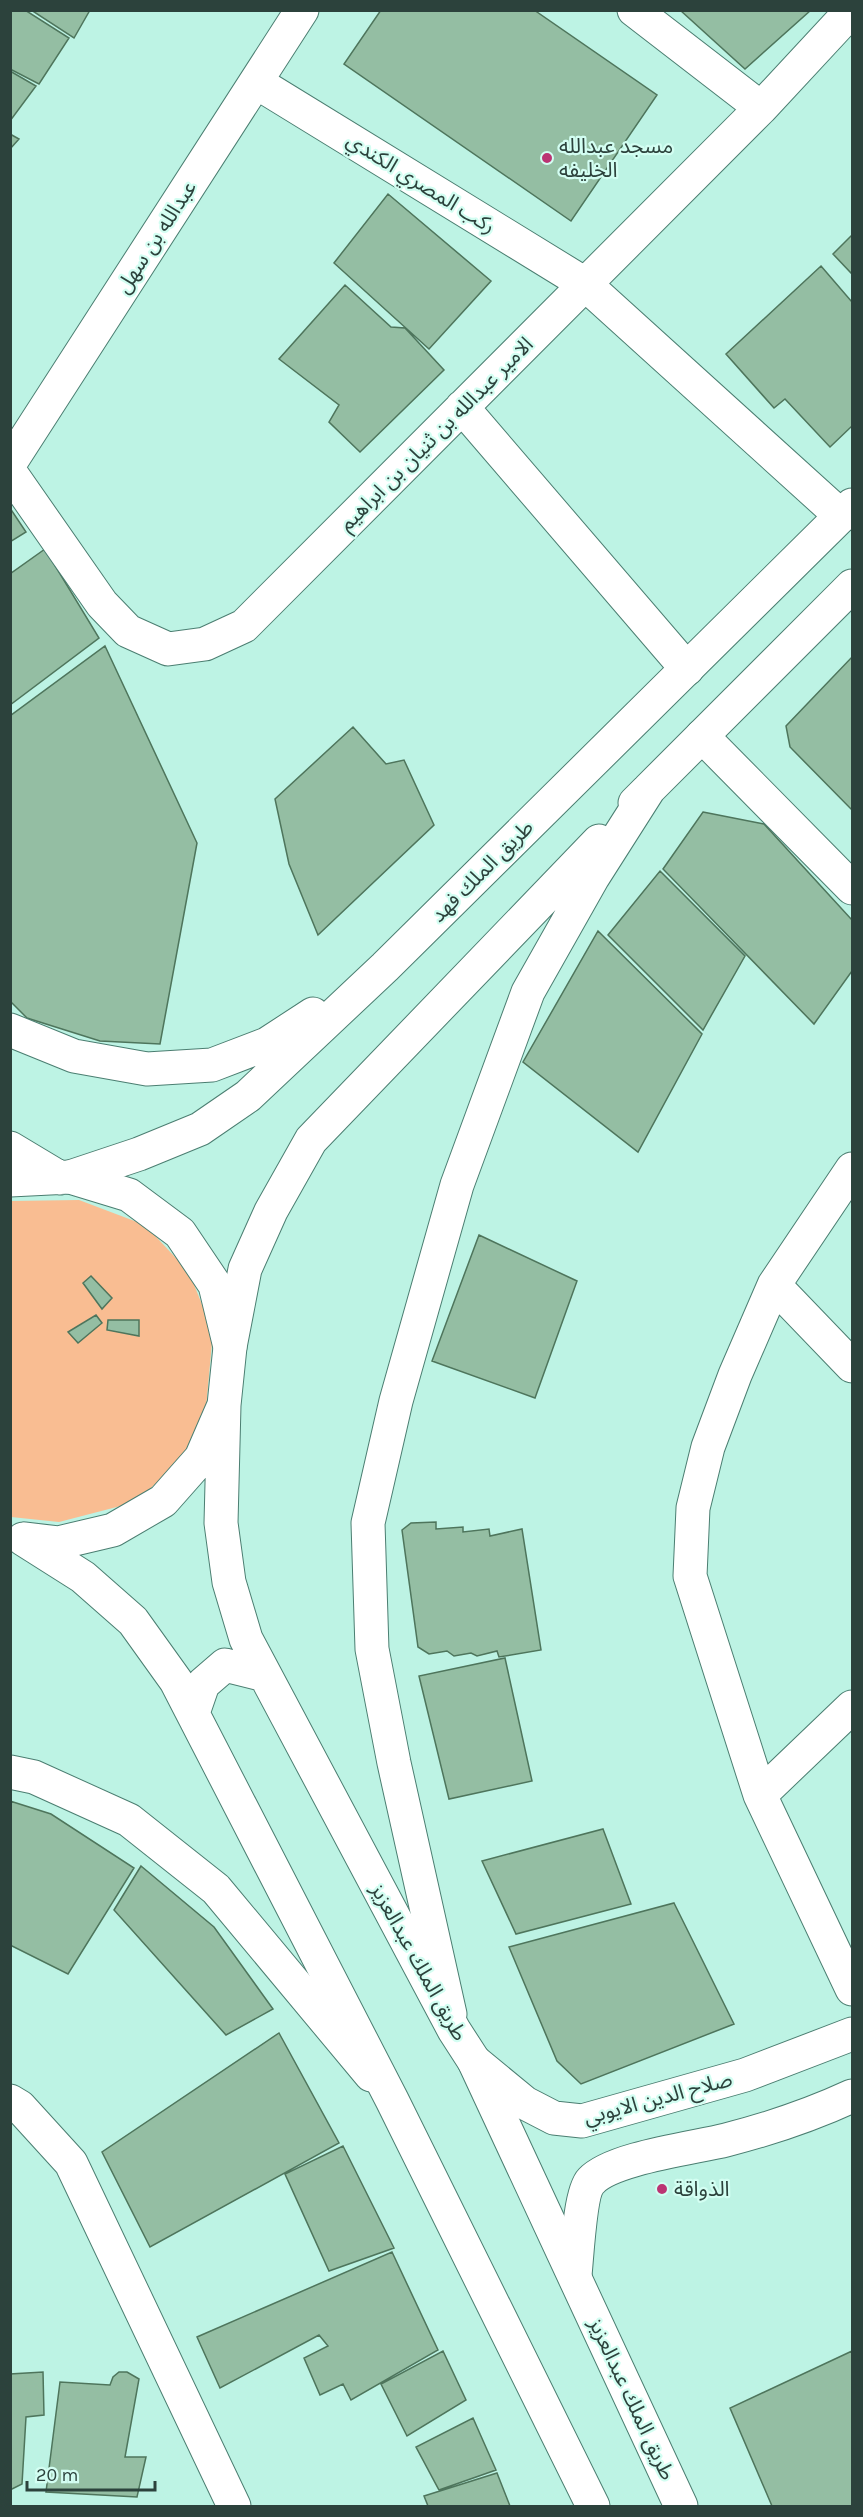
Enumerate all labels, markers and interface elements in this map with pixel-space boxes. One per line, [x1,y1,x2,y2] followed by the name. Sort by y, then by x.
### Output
[340,128,500,242] street label: ركب المصري الكندي
[559,134,673,182] place label: مسجد عبدالله الخليفه
[540,151,554,165] marker: مسجد عبدالله الخليفه
[111,176,201,298] street label: عبدالله بن سهل
[334,332,540,538] street label: الامير عبدالله بن ثنيان بن ابراهيم
[426,815,539,928] street label: طريق الملك فهد
[364,1878,472,2045] street label: طريق الملك عبدالعزيز
[581,2067,736,2133] street label: صلاح الدين الايوبي
[674,2177,730,2201] place label: الذواقة
[655,2182,669,2196] marker: الذواقة
[583,2313,680,2484] street label: طريق الملك عبدالعزيز
[27,2454,154,2492] scale bar
[36,2464,78,2486] text: 20 m

